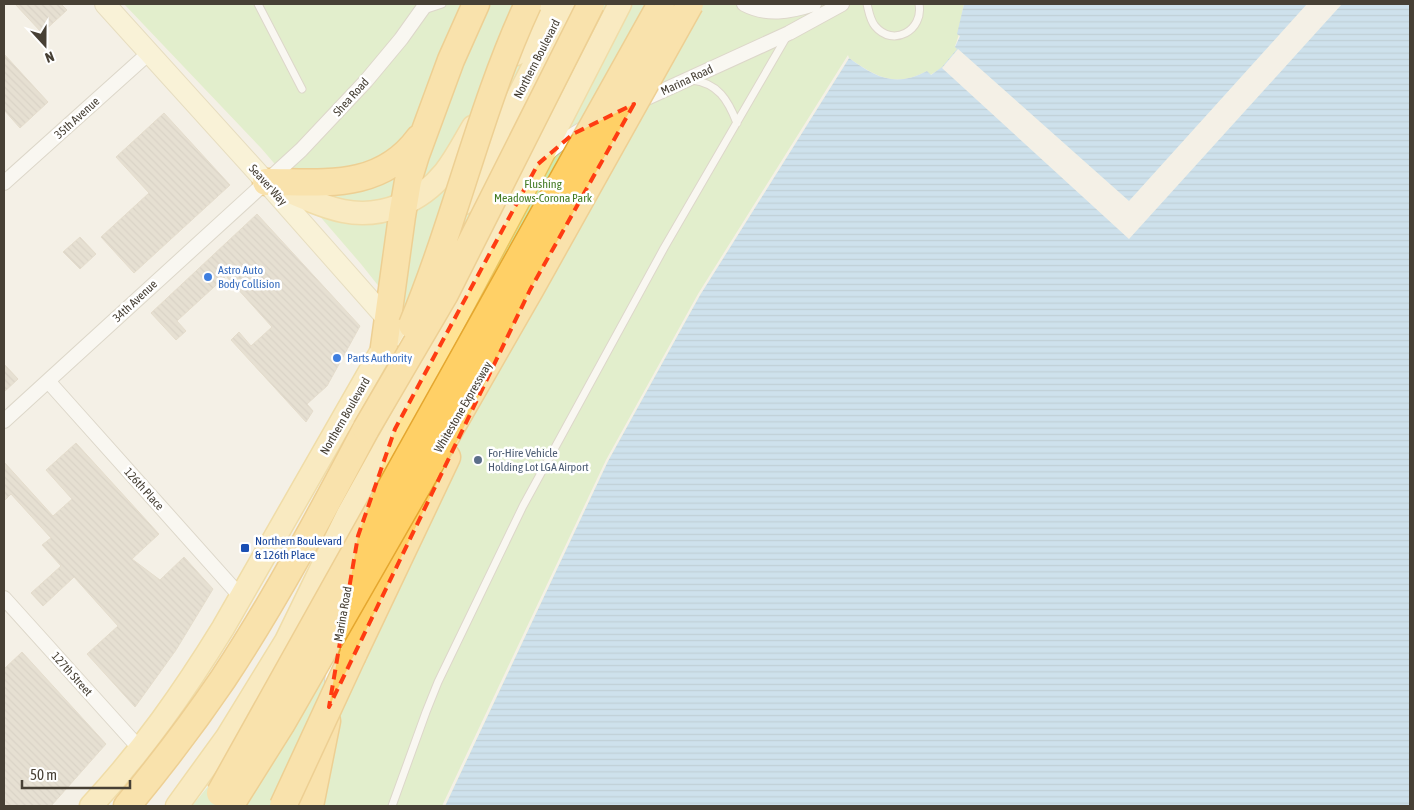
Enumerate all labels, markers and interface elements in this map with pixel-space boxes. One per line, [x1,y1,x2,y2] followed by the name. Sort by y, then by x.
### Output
[511,17,563,101] street label: Northern Boulevard
[20,20,70,70] north arrow
[43,48,56,66] text: N
[659,62,715,98] street label: Marina Road
[330,75,372,119] street label: Shea Road
[52,94,102,142] street label: 35th Avenue
[246,162,290,208] street label: Seaver Way
[494,177,593,205] park label: Flushing Meadows-Corona Park
[218,263,280,291] place label: Astro Auto Body Collision
[202,271,214,283] marker: Astro Auto Body Collision
[110,277,160,325] street label: 34th Avenue
[347,351,412,365] place label: Parts Authority
[331,352,343,364] marker: Parts Authority
[431,359,495,455] street label: Whitestone Expressway
[317,375,373,457] street label: Northern Boulevard
[488,446,589,474] place label: For-Hire Vehicle Holding Lot LGA Airport
[472,454,484,466] marker: For-Hire Vehicle Holding Lot LGA Airport
[121,465,167,513] street label: 126th Place
[255,534,342,562] place label: Northern Boulevard & 126th Place
[239,542,251,554] marker: Northern Boulevard & 126th Place
[331,585,355,643] street label: Marina Road
[49,649,96,699] street label: 127th Street
[22,758,130,790] scale bar
[30,766,57,783] text: 50 m

